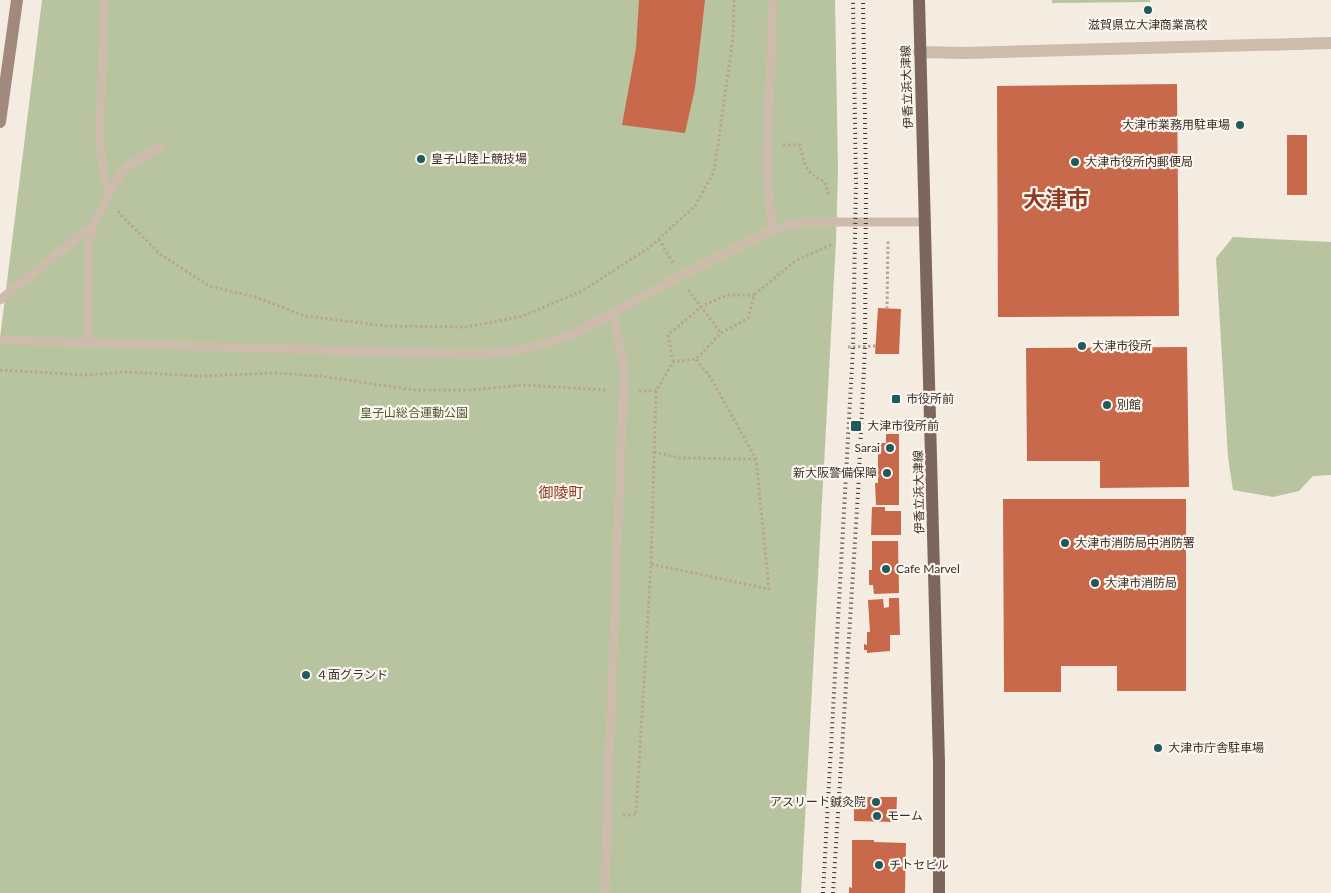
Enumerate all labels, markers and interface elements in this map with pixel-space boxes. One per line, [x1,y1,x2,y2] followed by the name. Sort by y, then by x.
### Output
[1142,4,1154,16] marker: 滋賀県立大津商業高校
[1088,17,1208,32] place label: 滋賀県立大津商業高校
[898,45,915,129] street label: 伊香立浜大津線
[1122,117,1230,132] place label: 大津市業務用駐車場
[1234,119,1246,131] marker: 大津市業務用駐車場
[431,151,527,166] place label: 皇子山陸上競技場
[415,153,427,165] marker: 皇子山陸上競技場
[1085,154,1193,169] place label: 大津市役所内郵便局
[1069,156,1081,168] marker: 大津市役所内郵便局
[1023,185,1089,212] district label: 大津市
[1092,338,1152,353] place label: 大津市役所
[1076,340,1088,352] marker: 大津市役所
[906,391,954,406] place label: 市役所前
[890,393,902,405] marker: 市役所前
[1117,397,1141,412] place label: 別館
[1101,399,1113,411] marker: 別館
[360,405,468,420] park label: 皇子山総合運動公園
[867,418,939,433] place label: 大津市役所前
[849,419,863,433] marker: 大津市役所前
[854,440,880,455] place label: Sarai
[884,442,896,454] marker: Sarai
[910,450,927,534] street label: 伊香立浜大津線
[793,465,877,480] place label: 新大阪警備保障
[881,467,893,479] marker: 新大阪警備保障
[538,483,584,501] district label: 御陵町
[1075,535,1195,550] place label: 大津市消防局中消防署
[1059,537,1071,549] marker: 大津市消防局中消防署
[896,561,960,576] place label: Cafe Marvel
[880,563,892,575] marker: Cafe Marvel
[1105,575,1177,590] place label: 大津市消防局
[1089,577,1101,589] marker: 大津市消防局
[316,667,388,682] place label: ４面グランド
[300,669,312,681] marker: ４面グランド
[1168,740,1264,755] place label: 大津市庁舎駐車場
[1152,742,1164,754] marker: 大津市庁舎駐車場
[770,794,866,809] place label: アスリート鍼灸院
[870,796,882,808] marker: アスリート鍼灸院
[887,808,923,823] place label: モーム
[871,810,883,822] marker: モーム
[889,857,949,872] place label: チトセビル
[873,859,885,871] marker: チトセビル

